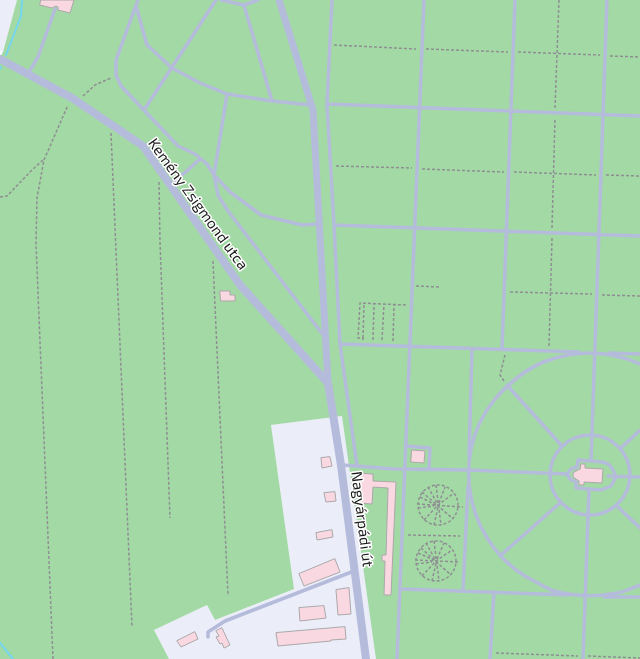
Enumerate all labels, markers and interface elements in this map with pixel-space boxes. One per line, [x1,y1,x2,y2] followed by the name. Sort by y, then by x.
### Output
[144,135,252,273] street label: Kemény Zsigmond utca
[347,470,377,568] street label: Nagyárpádi út

